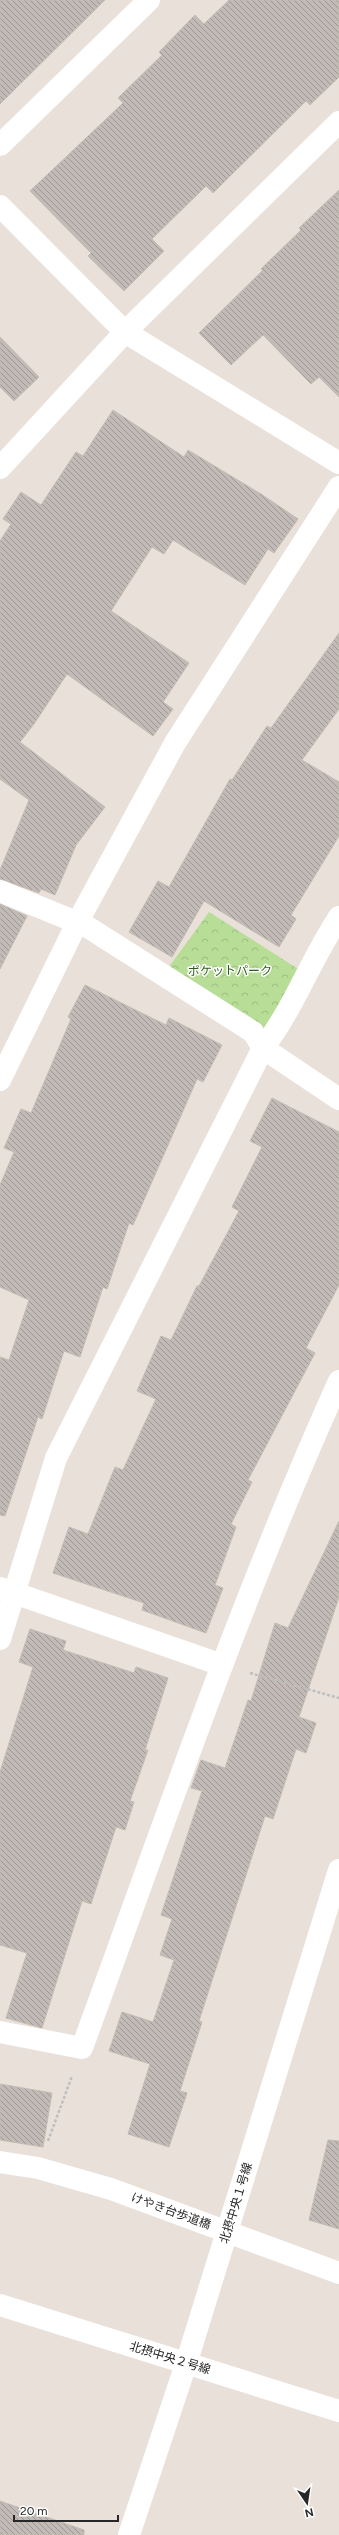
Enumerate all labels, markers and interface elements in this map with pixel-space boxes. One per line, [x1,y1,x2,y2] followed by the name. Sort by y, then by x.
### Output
[188,964,272,978] park label: ポケットパーク
[217,2161,255,2245] street label: 北摂中央１号線
[129,2190,213,2232] street label: けやき台歩道橋
[128,2339,212,2377] street label: 北摂中央２号線
[287,2483,327,2523] north arrow
[14,2497,118,2523] scale bar
[20,2504,48,2518] text: 20 m
[304,2505,315,2520] text: N

